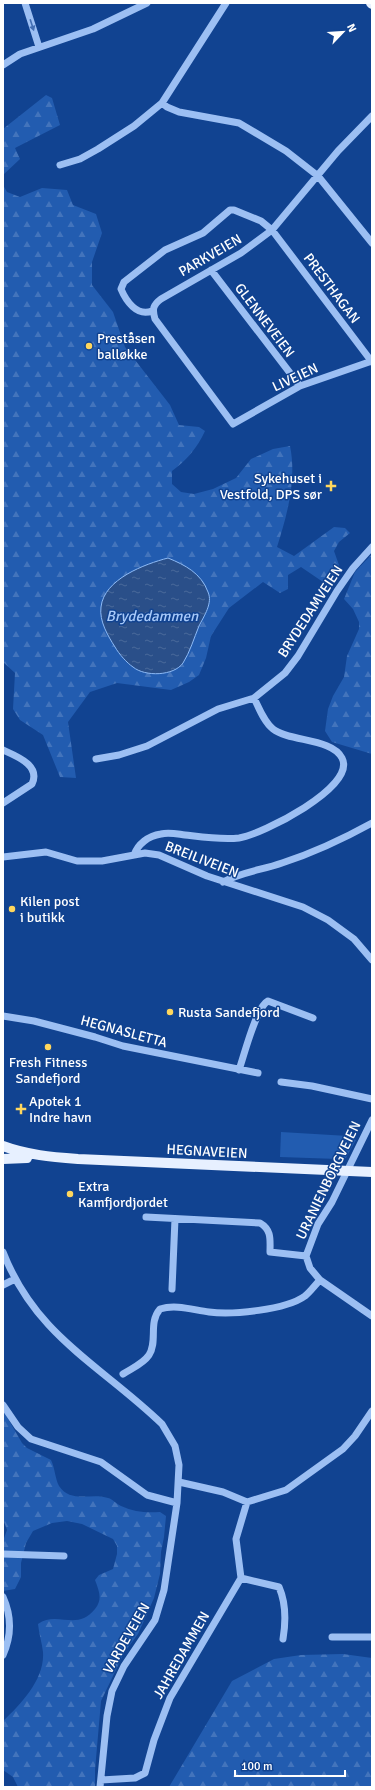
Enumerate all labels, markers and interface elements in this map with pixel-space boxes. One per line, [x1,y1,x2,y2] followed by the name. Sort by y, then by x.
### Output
[323,12,363,52] north arrow
[29,19,35,31] one-way arrow
[344,22,359,34] text: N
[176,231,245,280] street label: PARKVEIEN
[300,250,364,327] street label: PRESTHAGAN
[231,280,298,361] street label: GLENNEVEIEN
[97,330,156,363] place label: Preståsen balløkke
[84,341,94,351] marker: Preståsen balløkke
[270,359,321,395] street label: LIVEIEN
[220,470,323,503] place label: Sykehuset i Vestfold, DPS sør
[325,480,337,492] marker: Sykehuset i Vestfold, DPS sør
[274,562,347,661] street label: BRYDEDAMVEIEN
[106,607,199,625] water label: Brydedammen
[163,838,241,881] street label: BREILIVEIEN
[20,893,80,926] place label: Kilen post i butikk
[7,904,17,914] marker: Kilen post i butikk
[178,1004,280,1021] place label: Rusta Sandefjord
[165,1007,175,1017] marker: Rusta Sandefjord
[79,1012,170,1051] street label: HEGNASLETTA
[43,1042,53,1052] marker: Fresh Fitness Sandefjord
[9,1054,87,1087] place label: Fresh Fitness Sandefjord
[29,1093,92,1126] place label: Apotek 1 Indre havn
[16,1104,26,1114] marker: Apotek 1 Indre havn
[292,1118,364,1242] street label: URANIENBORGVEIEN
[166,1141,248,1162] street label: HEGNAVEIEN
[78,1178,168,1211] place label: Extra Kamfjordjordet
[65,1189,75,1199] marker: Extra Kamfjordjordet
[99,1600,153,1677] street label: VARDEVEIEN
[150,1609,213,1702] street label: JAHREDAMMEN
[235,1752,345,1778] scale bar
[241,1759,273,1774] text: 100 m

